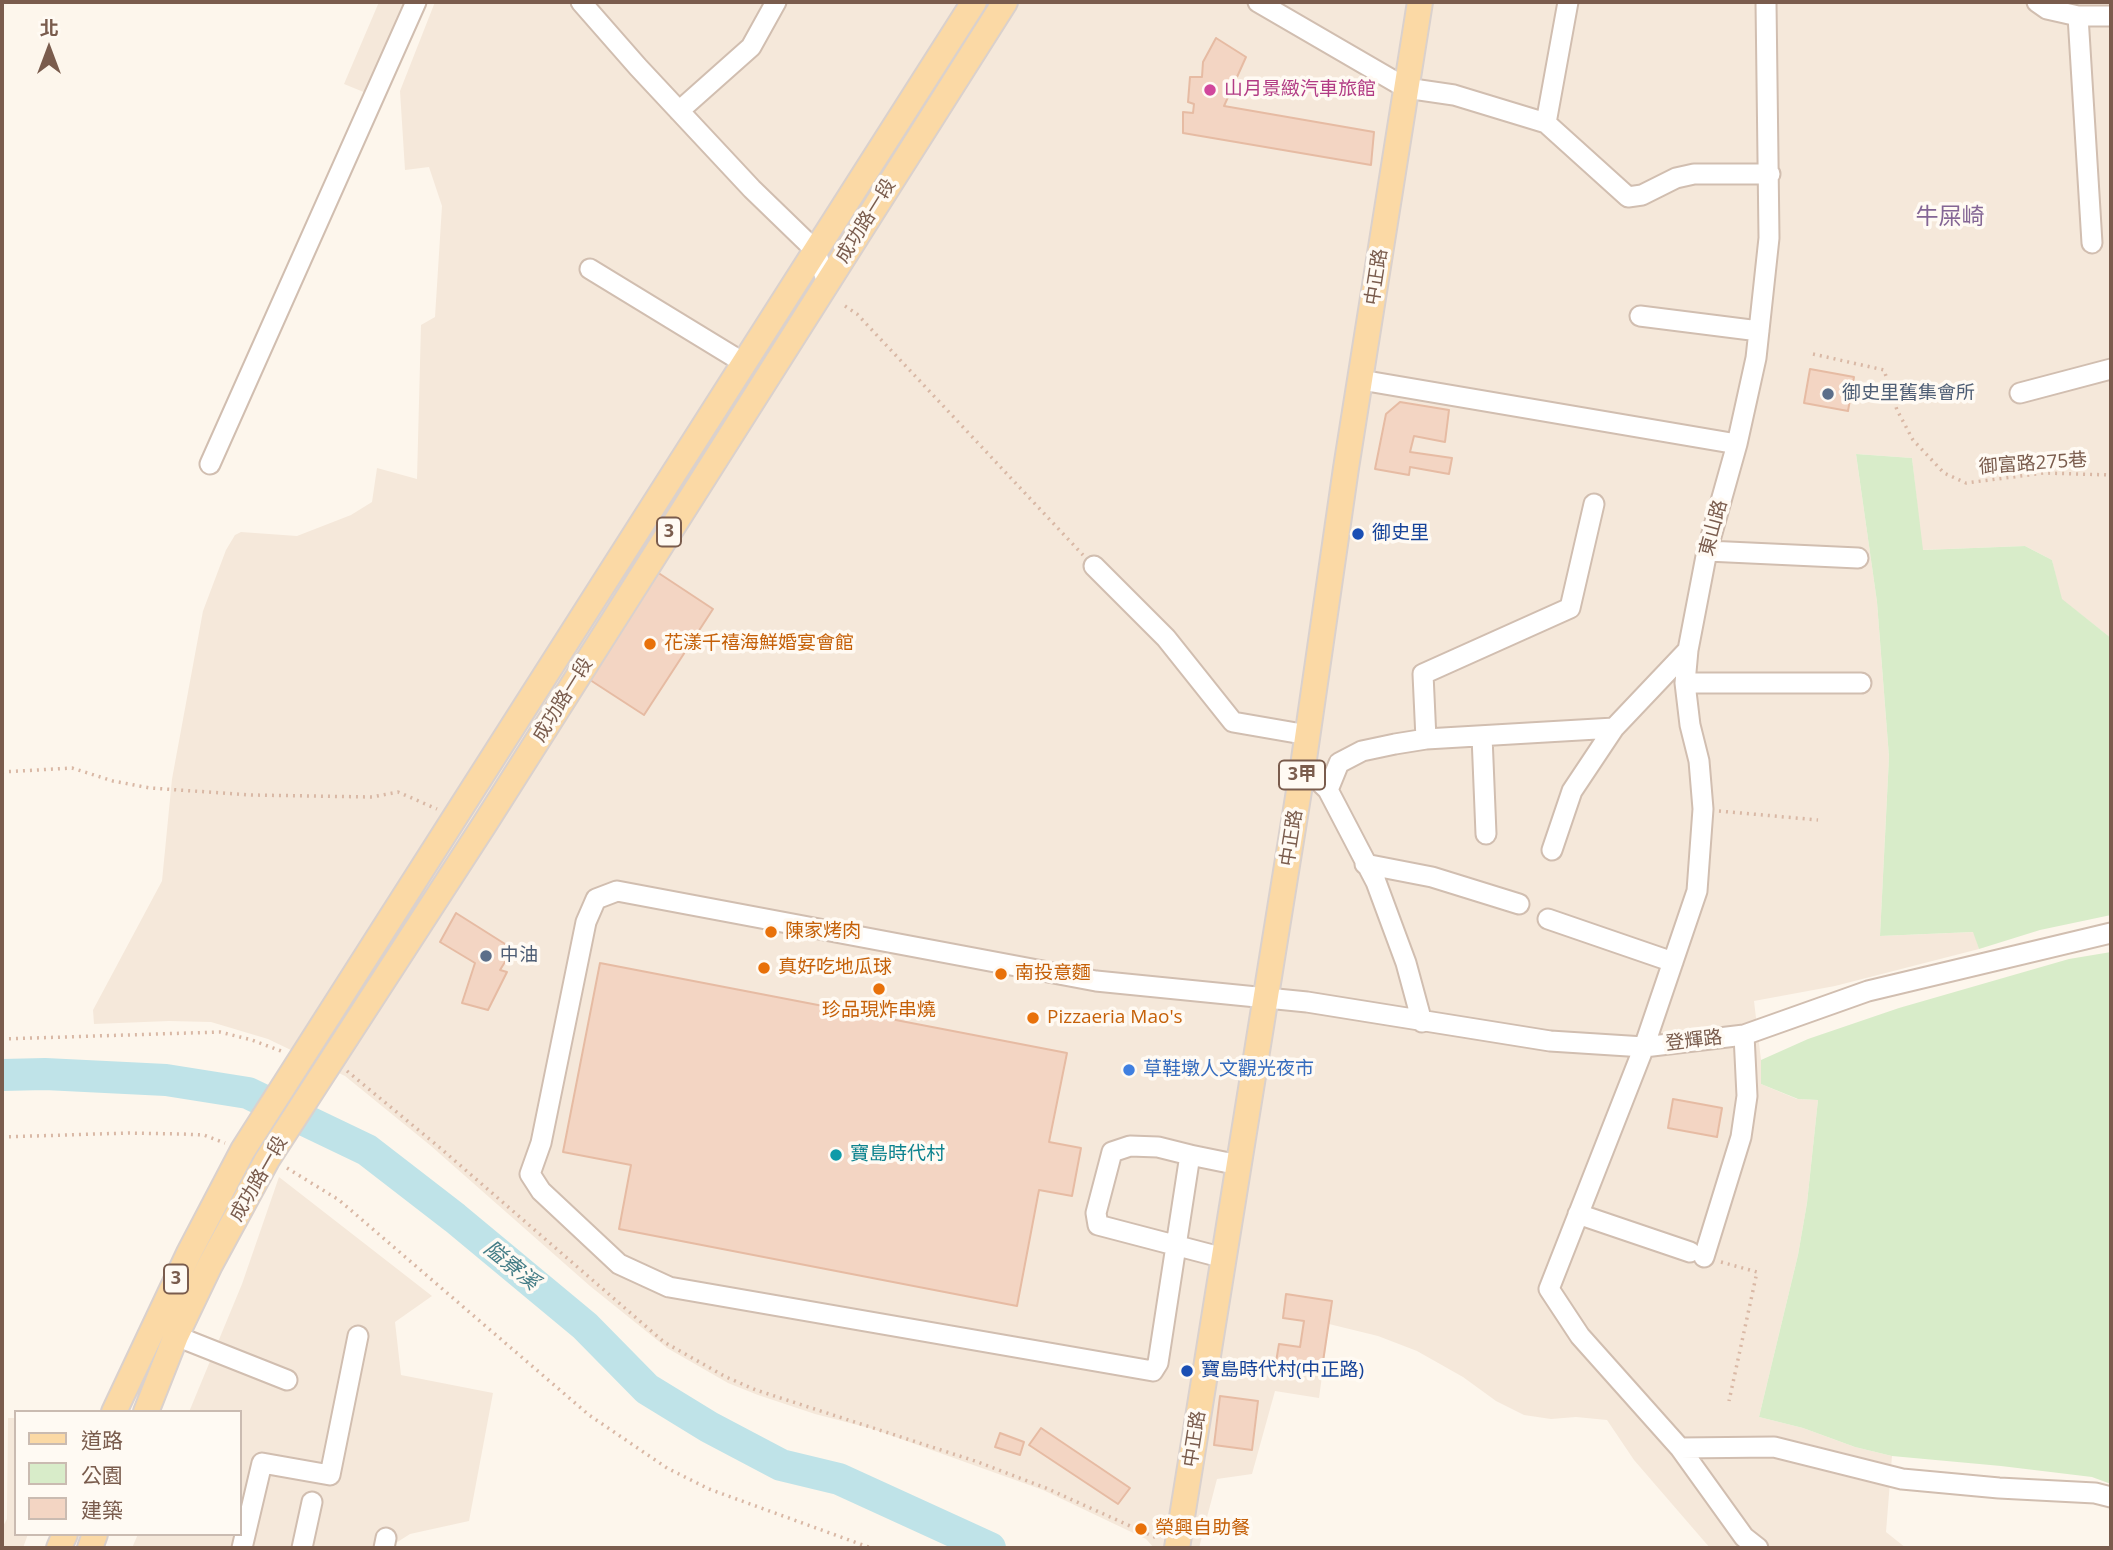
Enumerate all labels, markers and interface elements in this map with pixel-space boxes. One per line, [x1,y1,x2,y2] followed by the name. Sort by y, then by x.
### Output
[14,14,84,84] north arrow
[39,15,59,41] text: 北
[1224,79,1376,101] place label: 山月景緻汽車旅館
[1202,82,1218,98] marker: 山月景緻汽車旅館
[831,175,901,267] street label: 成功路一段
[1916,203,1984,231] district label: 牛屎崎
[1361,247,1393,307] street label: 中正路
[1842,383,1975,405] place label: 御史里舊集會所
[1820,386,1836,402] marker: 御史里舊集會所
[1978,449,2088,479] street label: 御富路275巷
[1696,498,1732,558] street label: 東山路
[657,518,681,546] road number: 3
[1372,523,1429,545] place label: 御史里
[1350,526,1366,542] marker: 御史里
[664,633,854,655] place label: 花漾千禧海鮮婚宴會館
[642,636,658,652] marker: 花漾千禧海鮮婚宴會館
[528,654,598,746] street label: 成功路一段
[1279,760,1325,790] road number: 3甲
[1276,808,1308,868] street label: 中正路
[785,921,861,943] place label: 陳家烤肉
[763,924,779,940] marker: 陳家烤肉
[500,945,538,967] place label: 中油
[478,948,494,964] marker: 中油
[778,957,892,979] place label: 真好吃地瓜球
[756,960,772,976] marker: 真好吃地瓜球
[1015,963,1091,985] place label: 南投意麵
[993,966,1009,982] marker: 南投意麵
[871,981,887,997] marker: 珍品現炸串燒
[822,1000,936,1022] place label: 珍品現炸串燒
[1047,1007,1183,1029] place label: Pizzaeria Mao's
[1025,1010,1041,1026] marker: Pizzaeria Mao's
[1664,1026,1724,1056] street label: 登輝路
[1143,1059,1314,1081] place label: 草鞋墩人文觀光夜市
[1121,1062,1137,1078] marker: 草鞋墩人文觀光夜市
[225,1132,293,1226] street label: 成功路一段
[850,1144,945,1166] place label: 寶島時代村
[828,1147,844,1163] marker: 寶島時代村
[479,1236,543,1296] water label: 隘寮溪
[164,1264,188,1294] road number: 3
[1201,1360,1364,1382] place label: 寶島時代村(中正路)
[1179,1363,1195,1379] marker: 寶島時代村(中正路)
[1179,1409,1211,1469] street label: 中正路
[14,1410,242,1536] legend
[81,1426,123,1454] text: 道路
[81,1461,123,1489] text: 公園
[81,1496,123,1524] text: 建築
[1155,1518,1250,1540] place label: 榮興自助餐
[1133,1521,1149,1537] marker: 榮興自助餐

